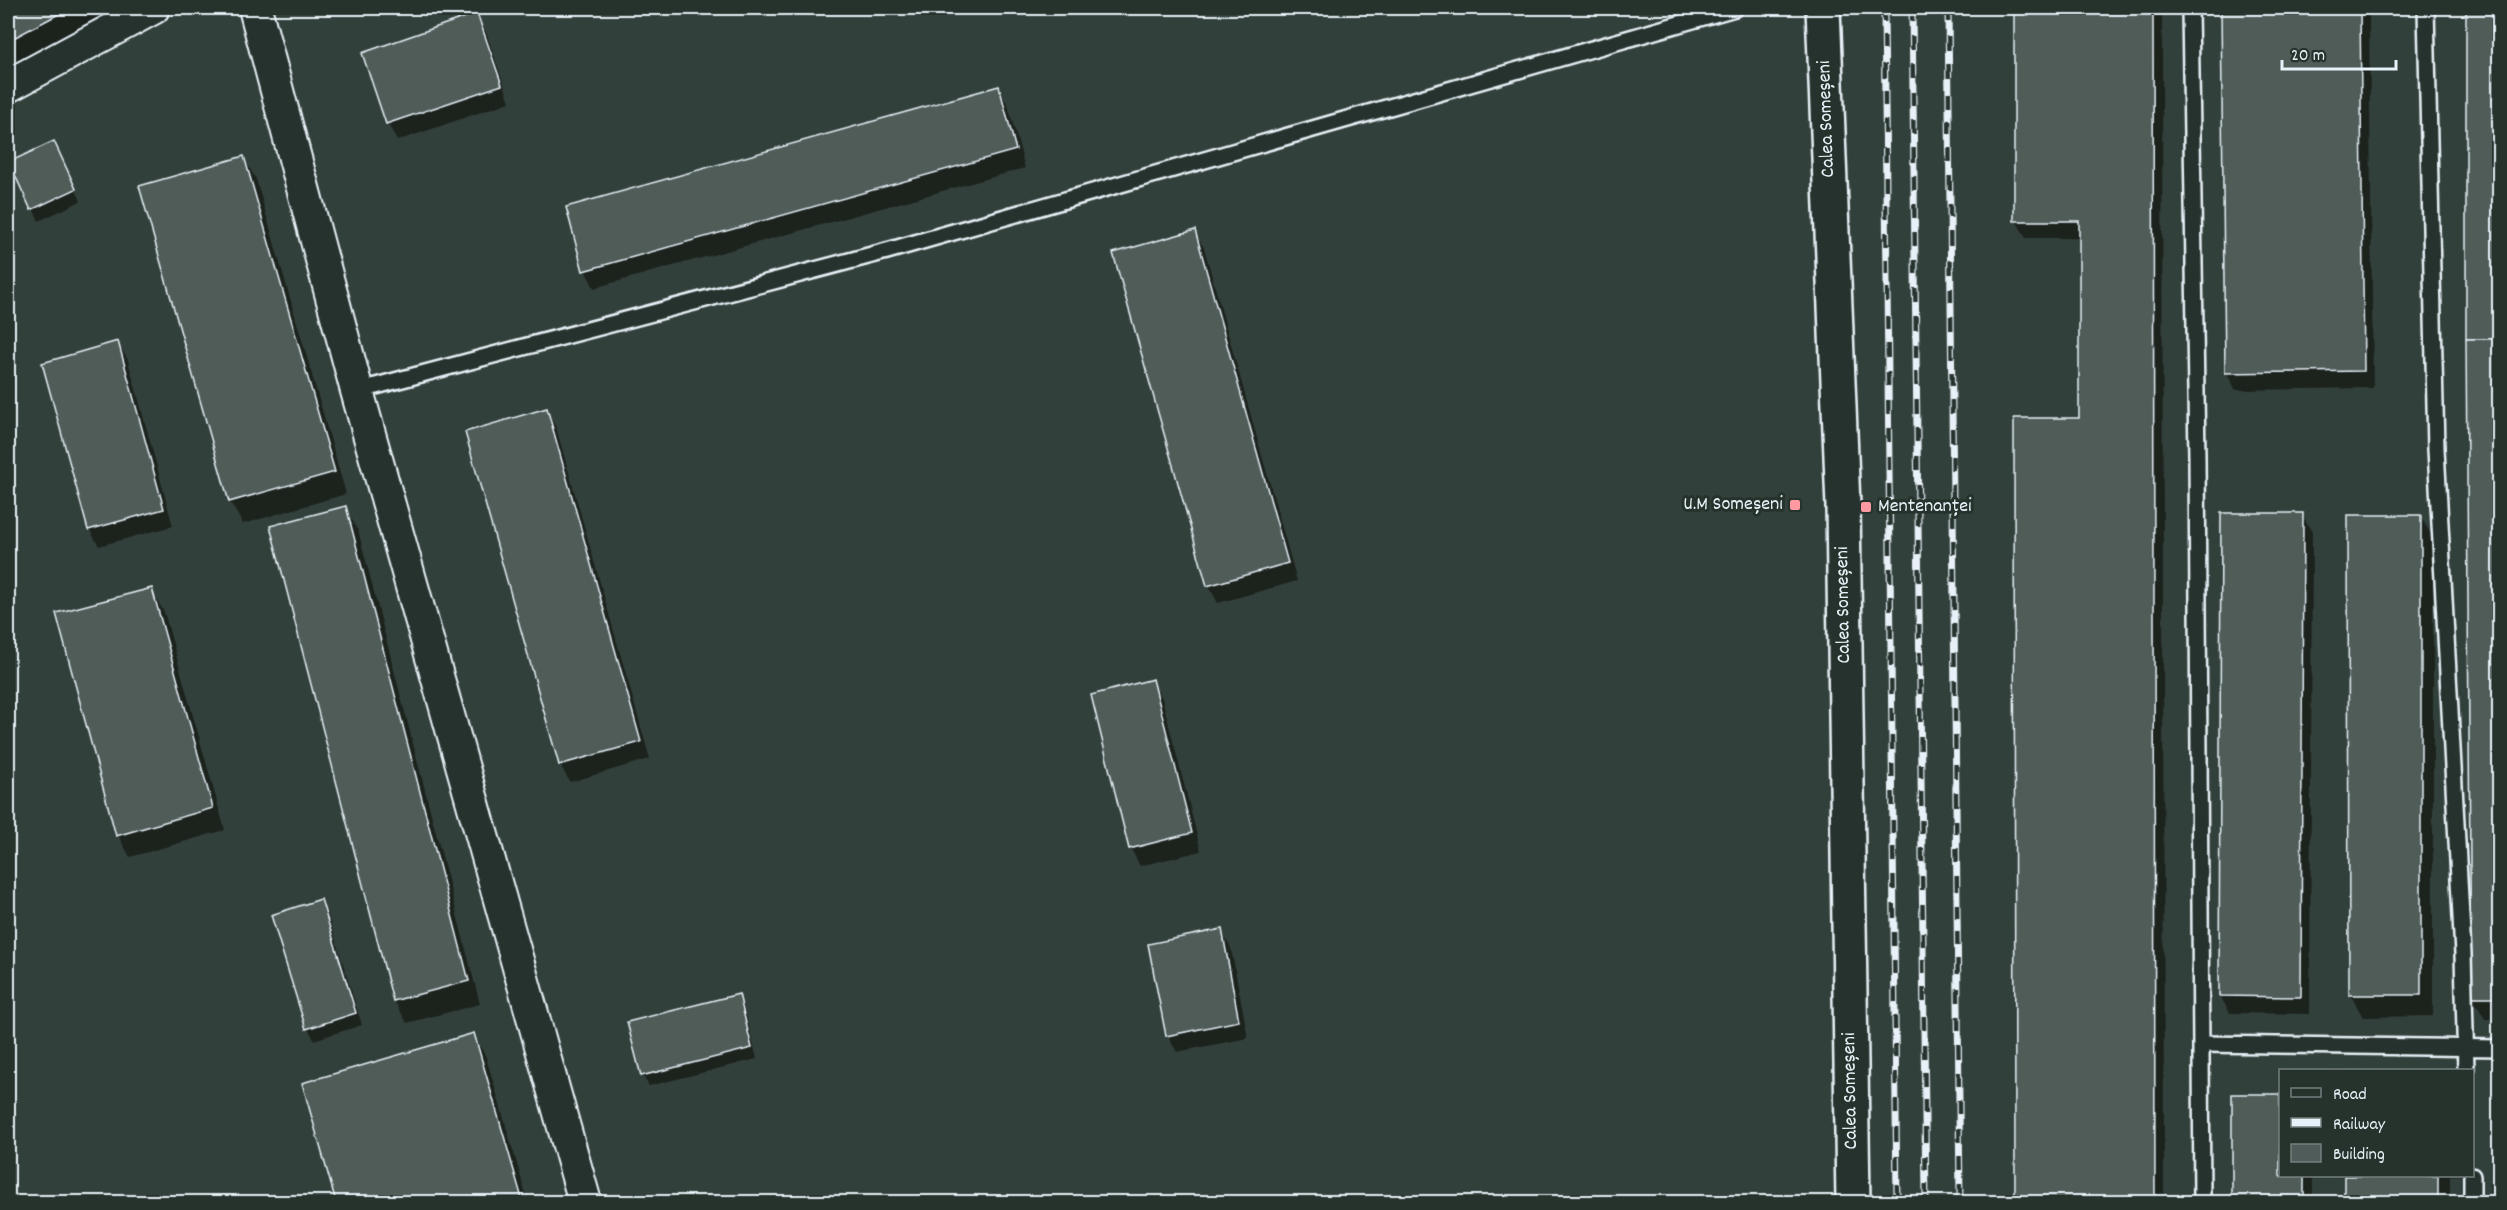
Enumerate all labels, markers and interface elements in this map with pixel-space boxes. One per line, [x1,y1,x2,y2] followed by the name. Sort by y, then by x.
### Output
[2282,33,2396,71] scale bar
[2291,44,2325,69] text: 20 m
[1811,60,1843,178] street label: Calea Someșeni
[1683,491,1783,519] place label: U.M Someșeni
[1878,493,1972,521] place label: Mentenanței
[1788,498,1802,512] marker: U.M Someșeni
[1859,500,1873,514] marker: Mentenanței
[1829,546,1859,664] street label: Calea Someșeni
[1836,1032,1866,1150] street label: Calea Someșeni
[2279,1069,2474,1177] legend
[2333,1083,2367,1108] text: Road
[2333,1113,2386,1138] text: Railway
[2333,1143,2385,1168] text: Building

